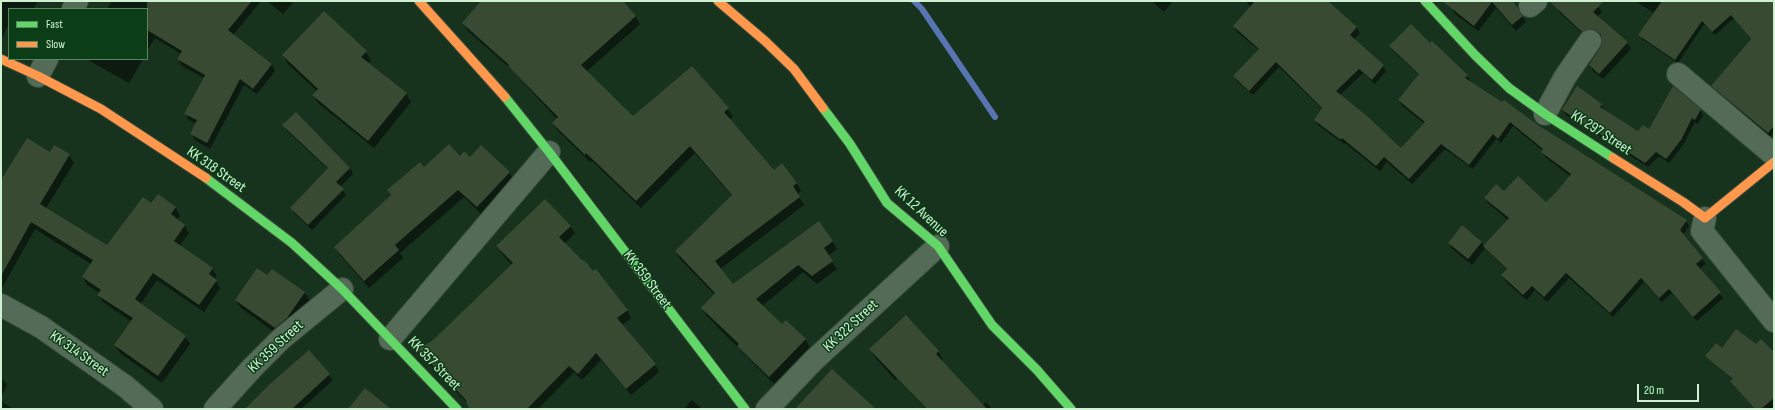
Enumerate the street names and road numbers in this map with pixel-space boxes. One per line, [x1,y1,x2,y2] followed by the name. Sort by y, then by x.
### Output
[1567,107,1635,159] street label: KK 297 Street
[183,143,249,197] street label: KK 318 Street
[891,183,951,241] street label: KK 12 Avenue
[619,247,675,313] street label: KK 359 Street
[820,296,882,356] street label: KK 322 Street
[245,317,307,377] street label: KK 359 Street
[46,327,112,381] street label: KK 314 Street
[404,333,464,395] street label: KK 357 Street

